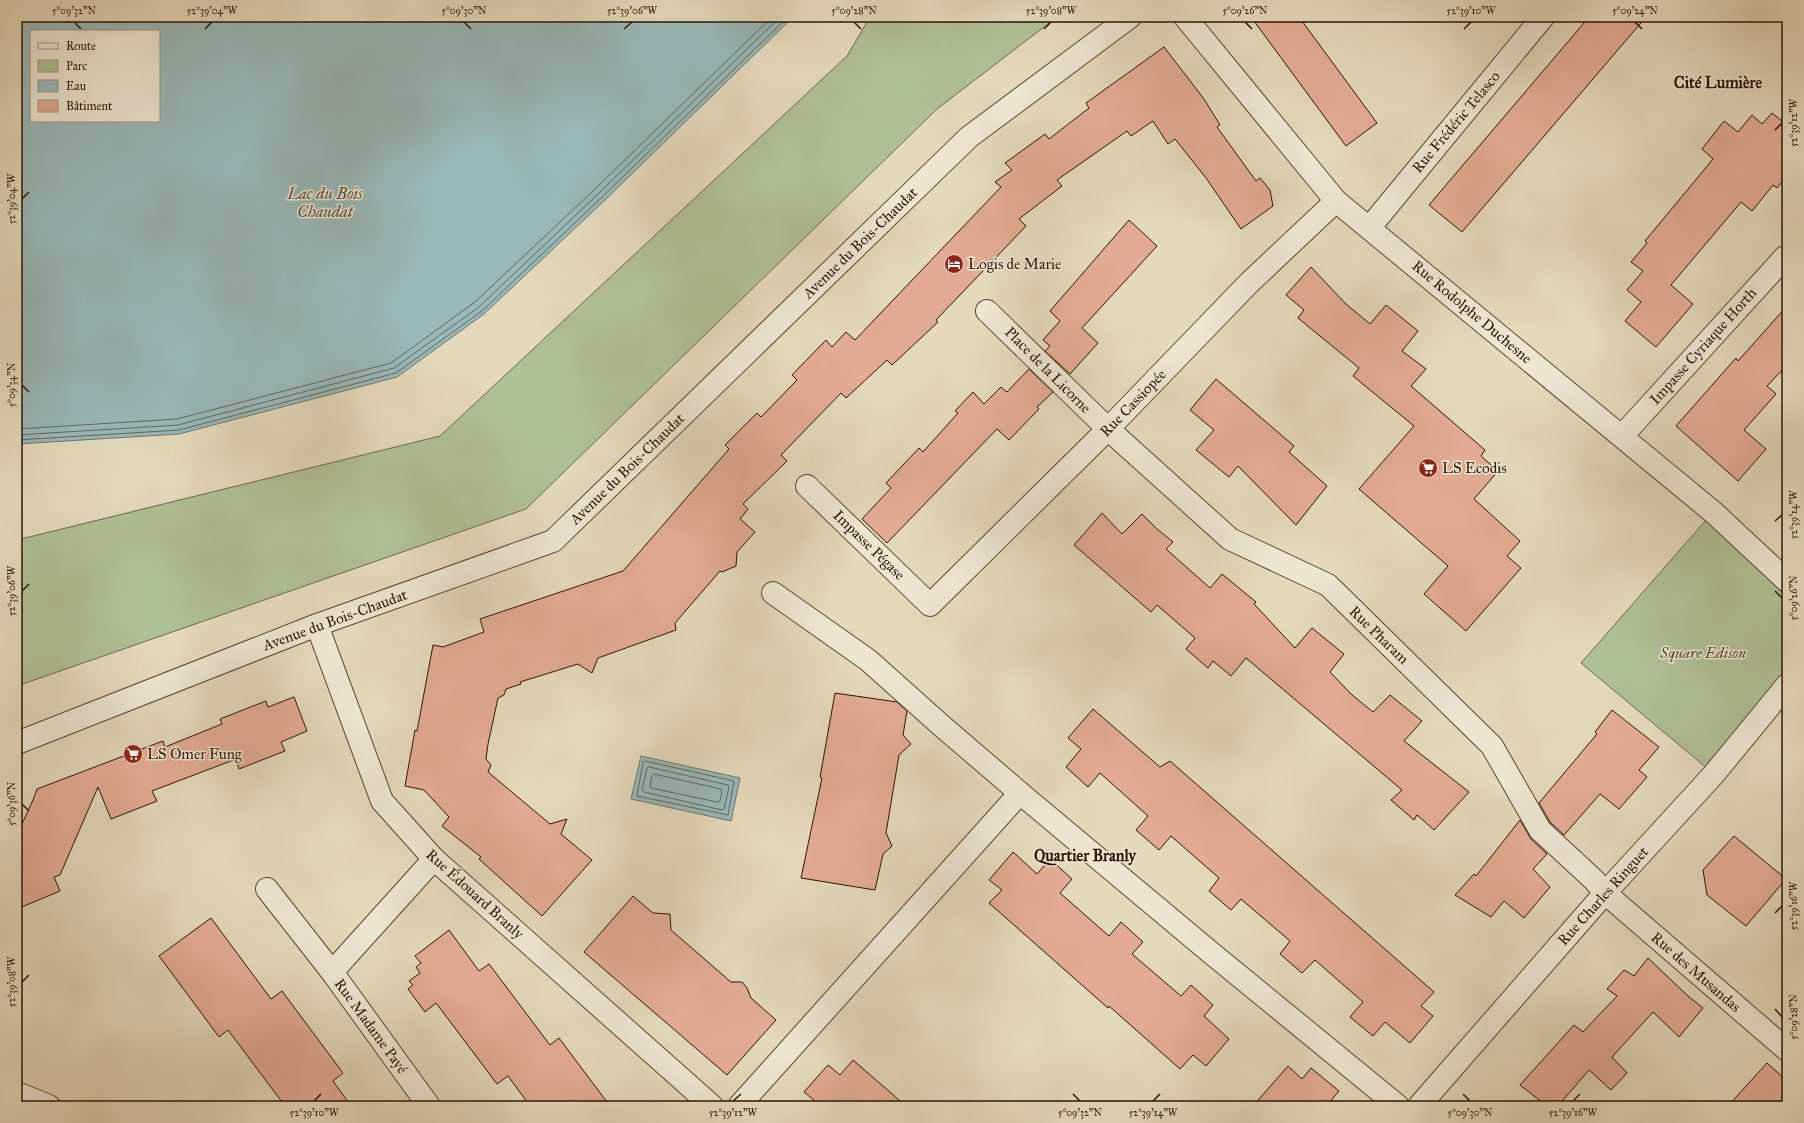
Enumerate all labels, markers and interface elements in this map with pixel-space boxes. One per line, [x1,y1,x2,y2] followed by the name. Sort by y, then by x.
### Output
[52,5,97,17] text: 5°09'32"N
[187,5,238,17] text: 52°39'04"W
[442,5,487,17] text: 5°09'30"N
[607,5,658,17] text: 52°39'06"W
[831,5,877,17] text: 5°09'28"N
[1026,5,1077,17] text: 52°39'08"W
[1222,5,1268,17] text: 5°09'26"N
[1447,5,1496,17] text: 52°39'10"W
[1612,5,1658,17] text: 5°09'24"N
[30,30,160,122] legend
[66,39,96,53] text: Route
[66,59,87,73] text: Parc
[1408,67,1504,177] street label: Rue Frédéric Telasco
[1674,73,1763,92] district label: Cité Lumière
[66,79,87,93] text: Eau
[1788,98,1800,147] text: 52°39'12"W
[66,99,113,113] text: Bâtiment
[6,173,18,224] text: 52°39'04"W
[798,183,922,303] street label: Avenue du Bois-Chaudat
[286,184,363,221] water label: Lac du Bois Chaudat
[943,253,965,275] hotel icon: Logis de Marie
[968,255,1061,273] place label: Logis de Marie
[1408,257,1536,367] street label: Rue Rodolphe Duchesne
[1646,283,1761,409] street label: Impasse Cyriaque Horth
[1001,323,1095,417] street label: Place de la Licorne
[6,362,18,407] text: 5°09'34"N
[1096,365,1170,441] street label: Rue Cassiopée
[565,409,689,529] street label: Avenue du Bois-Chaudat
[1417,457,1439,479] supermarket icon: LS Ecodis
[1442,459,1507,477] place label: LS Ecodis
[1788,490,1800,539] text: 52°39'14"W
[829,506,909,584] street label: Impasse Pégase
[6,565,18,616] text: 52°39'06"W
[1788,575,1800,621] text: 5°09'26"N
[259,585,410,655] street label: Avenue du Bois-Chaudat
[1346,602,1413,668] street label: Rue Pharam
[1659,644,1746,662] park label: Square Edison
[122,743,144,765] supermarket icon: LS Omer Fung
[147,745,243,763] place label: LS Omer Fung
[6,781,18,826] text: 5°09'36"N
[1554,842,1653,949] street label: Rue Charles Ringuet
[422,845,529,943] street label: Rue Édouard Branly
[1034,846,1138,866] district label: Quartier Branly
[1788,881,1800,930] text: 52°39'16"W
[1647,928,1745,1016] street label: Rue des Musandas
[6,956,18,1007] text: 52°39'08"W
[330,975,412,1078] street label: Rue Madame Payé
[1788,994,1800,1040] text: 5°09'28"N
[290,1107,339,1119] text: 52°39'10"W
[709,1107,758,1119] text: 52°39'12"W
[1058,1107,1103,1119] text: 5°09'32"N
[1129,1107,1178,1119] text: 52°39'14"W
[1448,1107,1493,1119] text: 5°09'30"N
[1549,1107,1598,1119] text: 52°39'16"W

